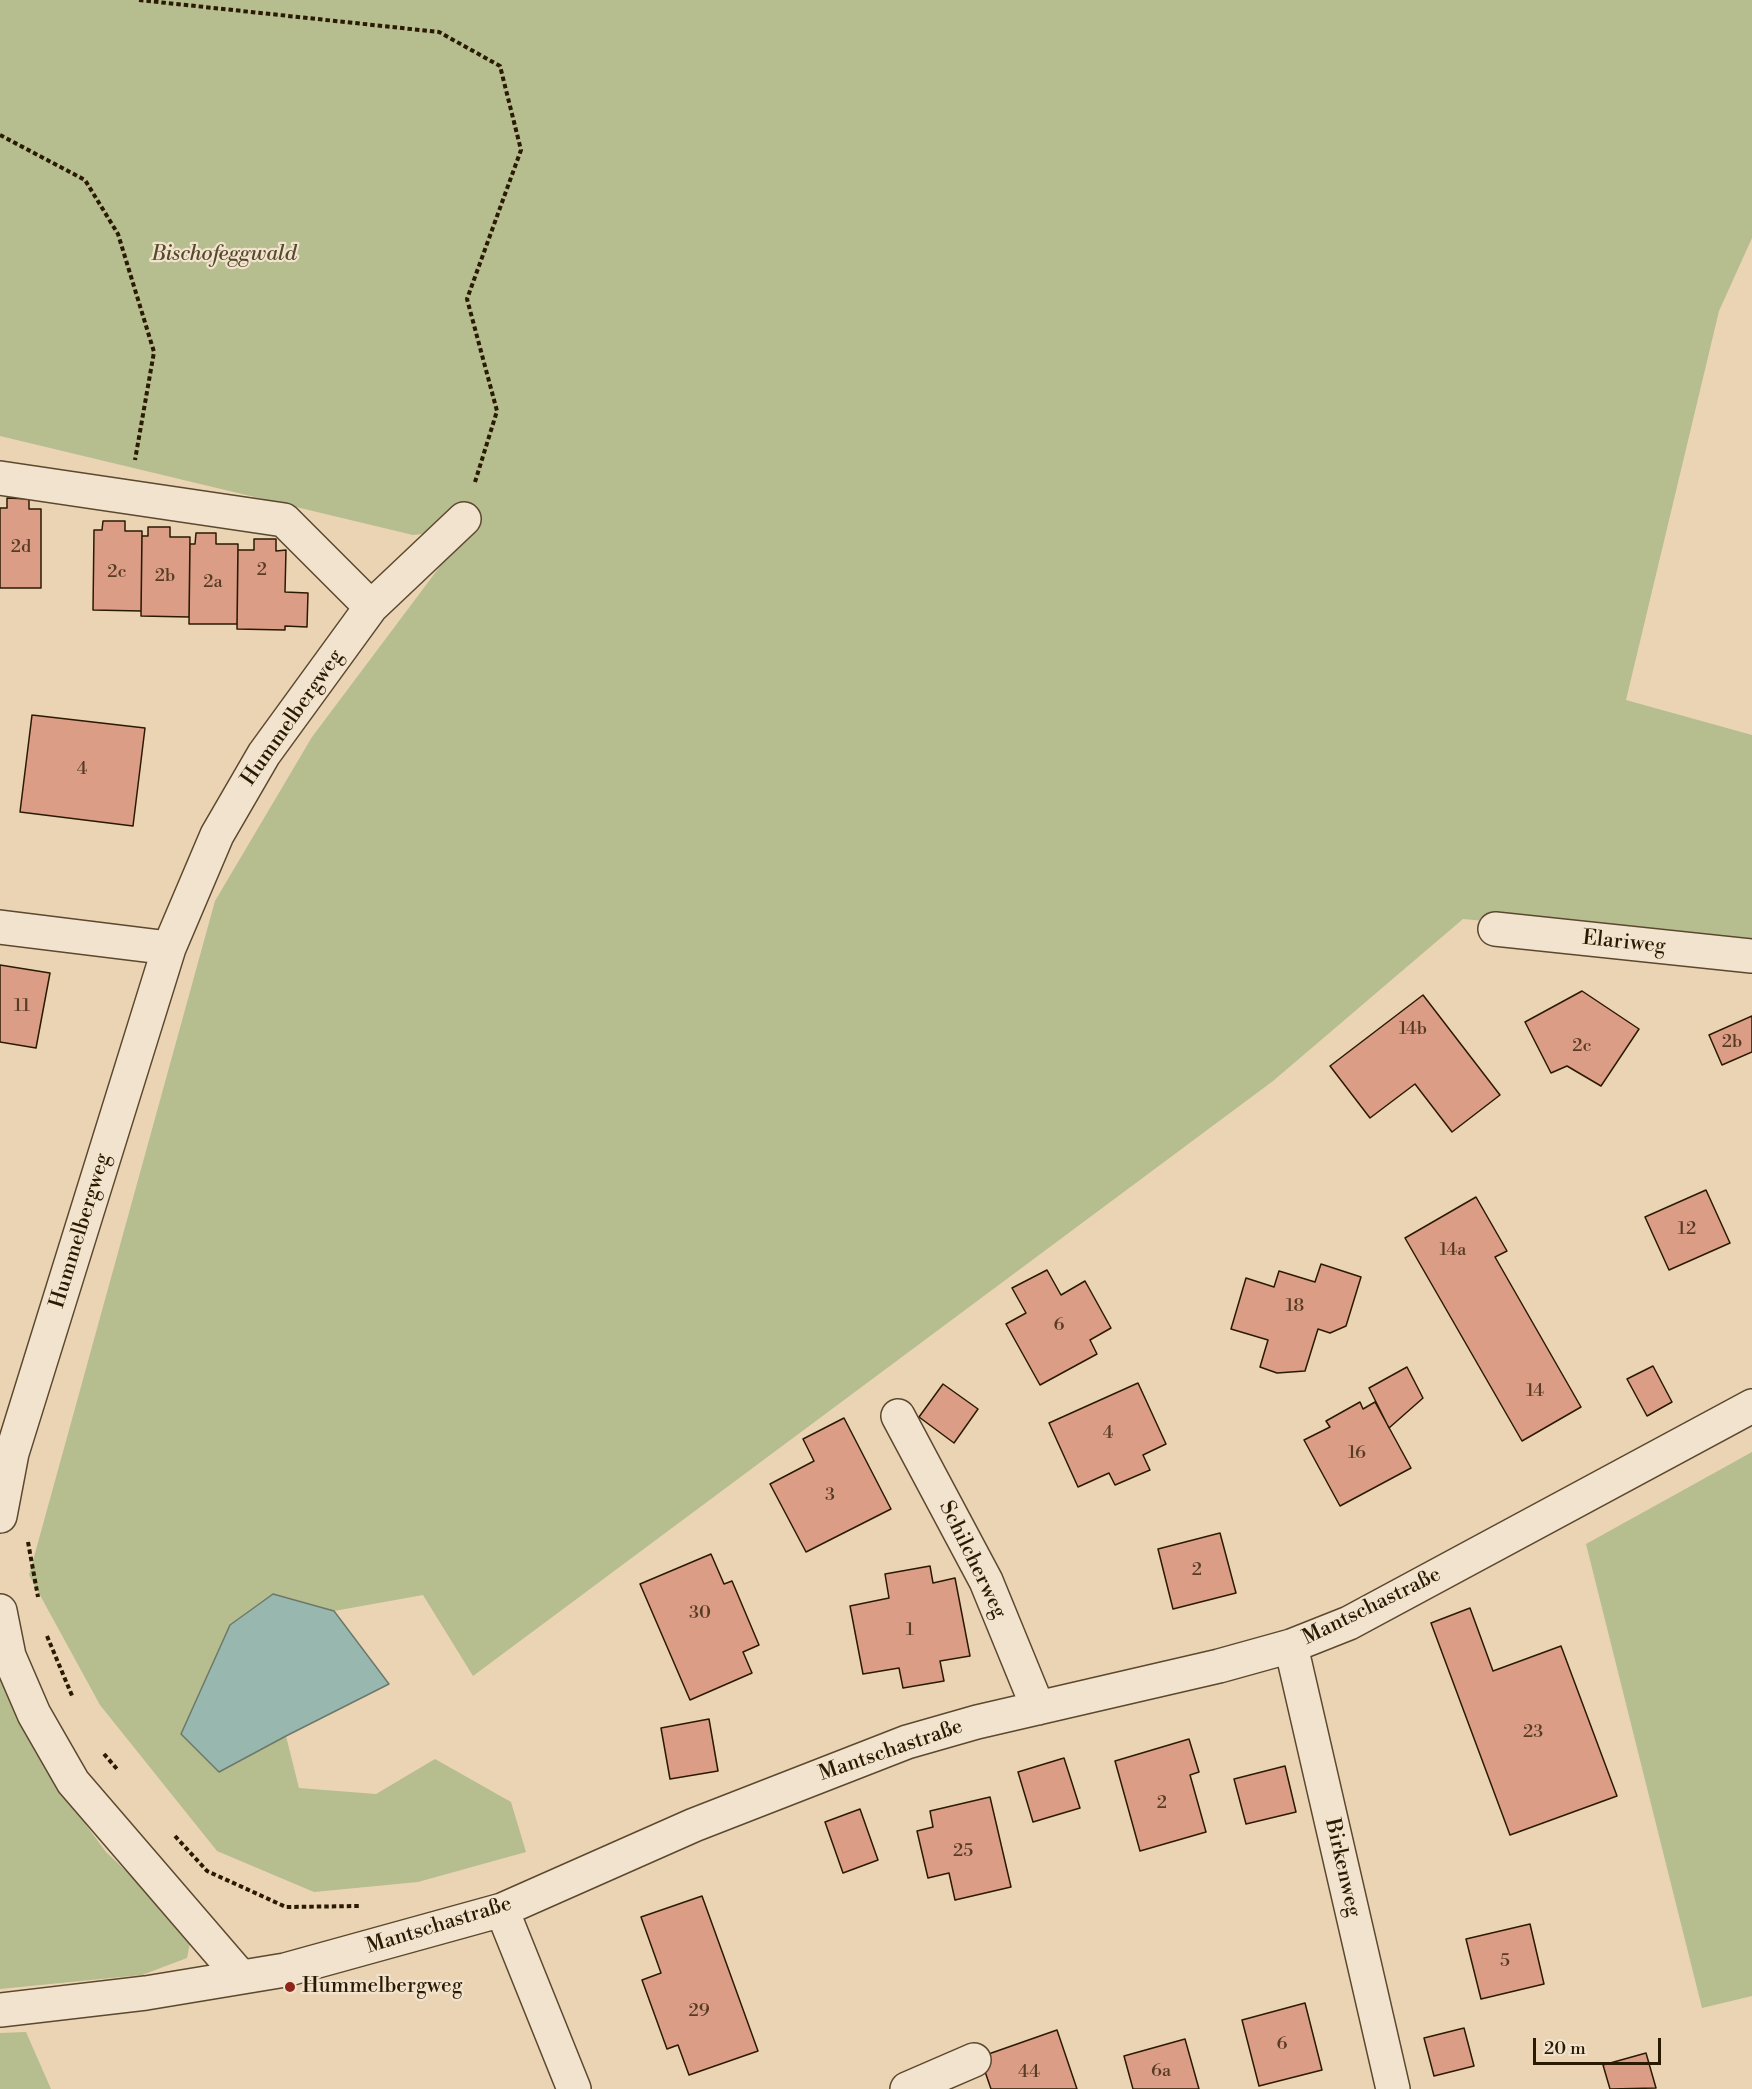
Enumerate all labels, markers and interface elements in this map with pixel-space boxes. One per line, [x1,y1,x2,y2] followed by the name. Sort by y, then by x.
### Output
[152,242,296,268] park label: Bischofeggwald
[11,537,31,559] house number: 2d
[257,560,267,582] house number: 2
[107,562,127,584] house number: 2c
[155,566,175,588] house number: 2b
[203,572,223,594] house number: 2a
[237,645,349,791] street label: Hummelbergweg
[77,759,87,781] house number: 4
[1581,926,1667,960] street label: Elariweg
[14,996,30,1018] house number: 11
[1399,1019,1427,1041] house number: 14b
[1722,1032,1742,1054] house number: 2b
[1572,1036,1592,1058] house number: 2c
[45,1151,117,1311] street label: Hummelbergweg
[1678,1219,1696,1241] house number: 12
[1440,1240,1466,1262] house number: 14a
[1286,1296,1304,1318] house number: 18
[1054,1315,1064,1337] house number: 6
[1526,1381,1544,1403] house number: 14
[1103,1423,1113,1445] house number: 4
[1348,1443,1366,1465] house number: 16
[825,1485,835,1507] house number: 3
[933,1497,1011,1623] street label: Schilcherweg
[1192,1560,1202,1582] house number: 2
[1299,1563,1445,1651] street label: Mantschastraße
[689,1603,711,1625] house number: 30
[906,1620,914,1642] house number: 1
[816,1715,966,1787] street label: Mantschastraße
[1523,1722,1543,1744] house number: 23
[1157,1793,1167,1815] house number: 2
[1318,1816,1366,1920] street label: Birkenweg
[953,1841,973,1863] house number: 25
[363,1892,515,1960] street label: Mantschastraße
[1500,1951,1510,1973] house number: 5
[302,1974,463,2000] place label: Hummelbergweg
[283,1980,297,1994] marker: Hummelbergweg
[688,2001,710,2023] house number: 29
[1536,2026,1664,2064] scale bar
[1277,2034,1287,2056] house number: 6
[1544,2037,1586,2060] text: 20 m
[1151,2061,1171,2083] house number: 6a
[1018,2062,1040,2084] house number: 44

